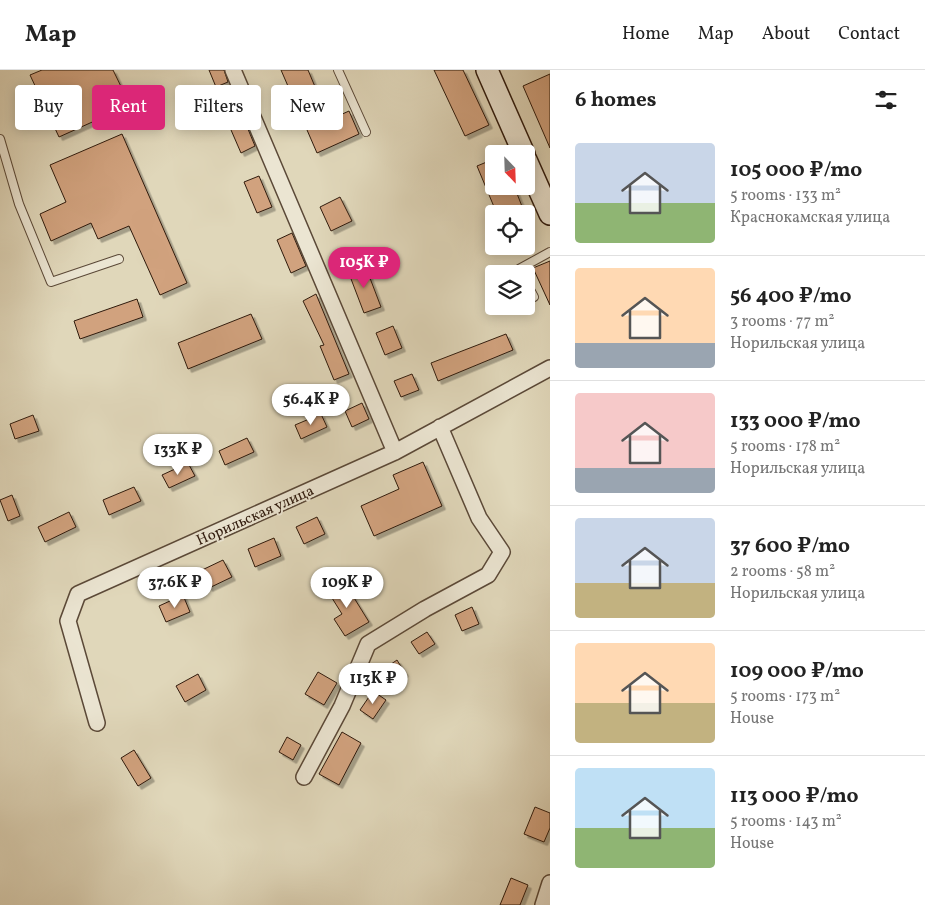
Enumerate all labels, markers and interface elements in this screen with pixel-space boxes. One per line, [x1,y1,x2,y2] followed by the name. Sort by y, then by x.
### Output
[25,18,76,52] text: Map
[622,22,670,47] text: Home
[698,22,734,47] text: Map
[762,22,810,47] text: About
[838,22,900,47] text: Contact
[15,85,82,130] chip: Buy
[92,85,165,130] chip: Rent
[175,85,261,130] chip: Filters
[271,85,343,130] chip: New
[575,86,656,115] text: 6 homes
[872,86,900,114] icon: filters
[485,145,535,195] north arrow
[485,145,535,315] map controls
[730,156,862,185] text: 105 000 ₽/mo
[615,163,675,223] icon: home
[730,185,841,207] text: 5 rooms · 133 m²
[485,205,535,255] button: locate
[730,207,890,229] text: Краснокамская улица
[323,246,405,289] pin: 105K ₽
[339,252,389,274] text: 105K ₽
[485,265,535,315] button: layers
[730,282,852,311] text: 56 400 ₽/mo
[615,288,675,348] icon: home
[730,311,834,333] text: 3 rooms · 77 m²
[730,333,865,355] text: Норильская улица
[265,384,357,426] pin: 56.4K ₽
[283,389,339,411] text: 56.4K ₽
[730,407,861,436] text: 133 000 ₽/mo
[615,413,675,473] icon: home
[137,434,219,476] pin: 133K ₽
[730,436,840,458] text: 5 rooms · 178 m²
[154,439,202,461] text: 133K ₽
[730,458,865,480] text: Норильская улица
[193,481,318,552] street label: Норильская улица
[730,532,850,561] text: 37 600 ₽/mo
[615,538,675,598] icon: home
[730,561,835,583] text: 2 rooms · 58 m²
[129,566,221,609] pin: 37.6K ₽
[306,566,388,609] pin: 109K ₽
[148,572,202,594] text: 37.6K ₽
[322,572,372,594] text: 109K ₽
[730,583,865,605] text: Норильская улица
[730,657,864,686] text: 109 000 ₽/mo
[332,662,414,705] pin: 113K ₽
[615,663,675,723] icon: home
[350,668,396,690] text: 113K ₽
[730,686,840,708] text: 5 rooms · 173 m²
[730,708,774,730] text: House
[730,782,858,811] text: 113 000 ₽/mo
[615,788,675,848] icon: home
[730,811,842,833] text: 5 rooms · 143 m²
[730,833,774,855] text: House

